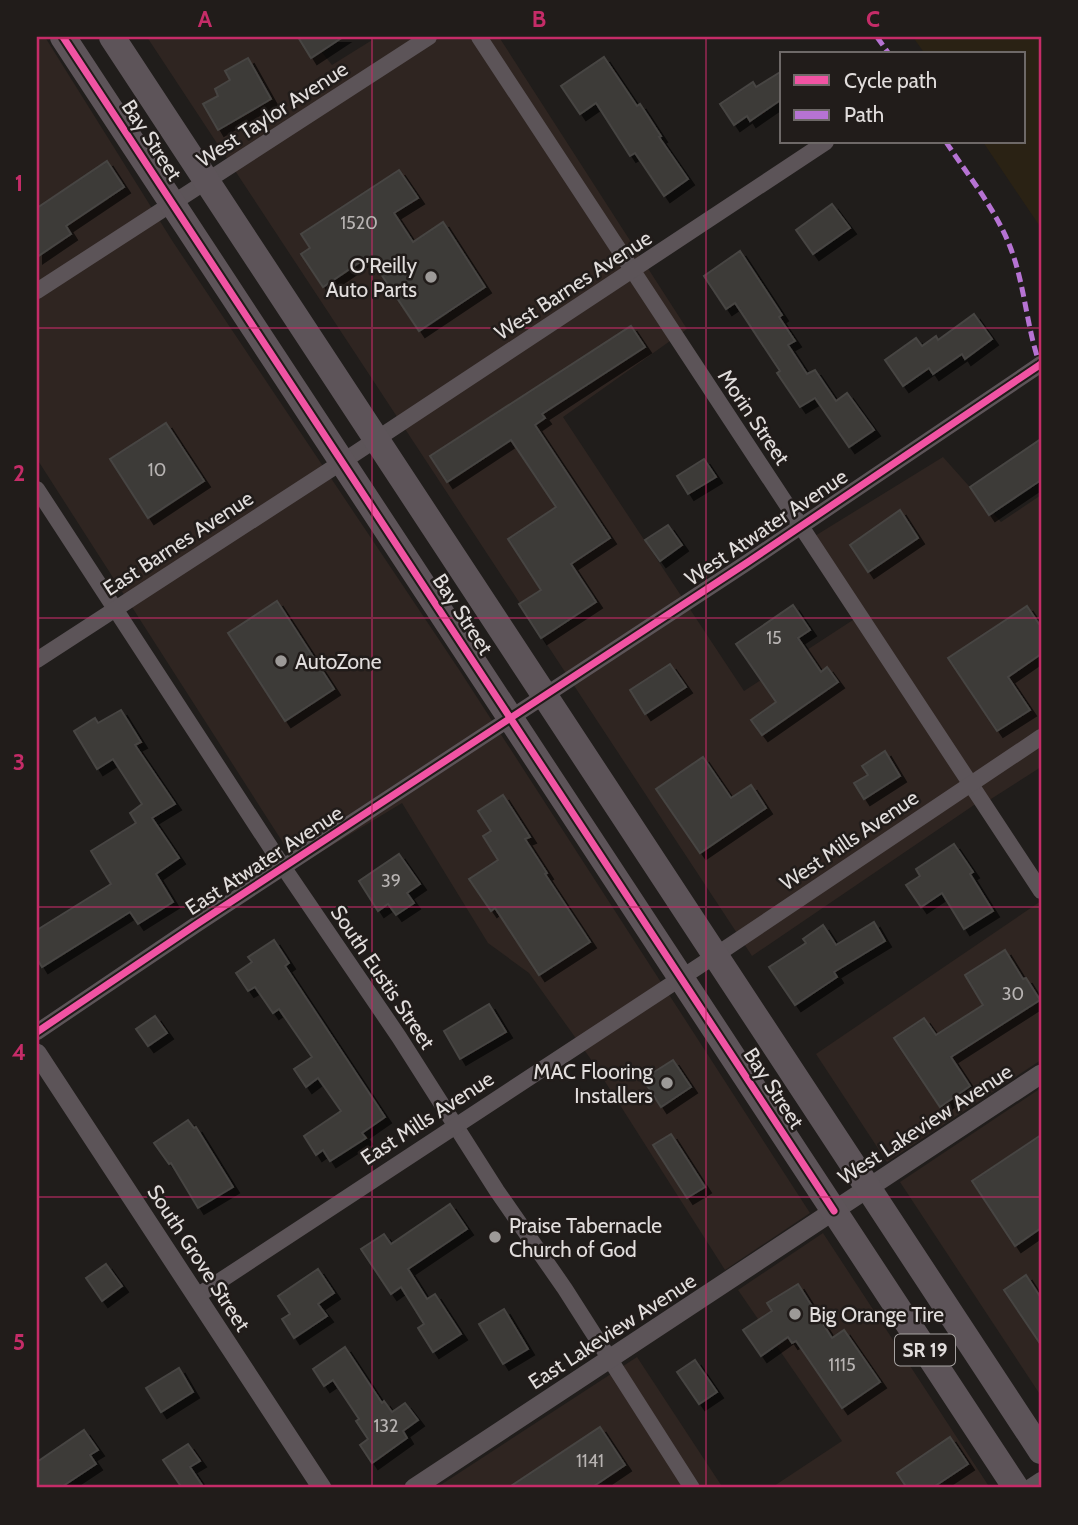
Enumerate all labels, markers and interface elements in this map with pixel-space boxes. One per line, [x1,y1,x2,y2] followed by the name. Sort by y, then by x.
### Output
[198,5,213,33] text: A
[532,5,546,33] text: B
[866,5,880,33] text: C
[780,52,1026,144] legend
[192,56,352,172] street label: West Taylor Avenue
[844,68,937,93] text: Cycle path
[117,95,187,185] street label: Bay Street
[844,102,884,127] text: Path
[15,169,23,197] text: 1
[340,212,378,234] house number: 1520
[490,225,656,345] street label: West Barnes Avenue
[326,253,417,302] place label: O'Reilly Auto Parts
[423,269,439,285] marker: O'Reilly Auto Parts
[713,364,795,470] street label: Morin Street
[13,459,25,487] text: 2
[148,459,166,481] house number: 10
[680,463,852,591] street label: West Atwater Avenue
[98,485,258,601] street label: East Barnes Avenue
[428,569,498,659] street label: Bay Street
[766,627,782,649] house number: 15
[295,649,382,674] place label: AutoZone
[273,653,289,669] marker: AutoZone
[13,748,25,776] text: 3
[775,784,923,896] street label: West Mills Avenue
[181,800,347,920] street label: East Atwater Avenue
[381,870,401,892] house number: 39
[326,900,440,1054] street label: South Eustis Street
[1002,983,1024,1005] house number: 30
[12,1038,26,1066] text: 4
[739,1043,809,1133] street label: Bay Street
[833,1058,1017,1190] street label: West Lakeview Avenue
[533,1059,654,1108] place label: MAC Flooring Installers
[356,1066,498,1170] street label: East Mills Avenue
[659,1075,675,1091] marker: MAC Flooring Installers
[142,1180,256,1336] street label: South Grove Street
[509,1213,662,1262] place label: Praise Tabernacle Church of God
[487,1229,503,1245] marker: Praise Tabernacle Church of God
[524,1267,701,1394] street label: East Lakeview Avenue
[809,1302,944,1327] place label: Big Orange Tire
[787,1306,803,1322] marker: Big Orange Tire
[13,1328,25,1356] text: 5
[895,1334,955,1366] road number: SR 19
[828,1354,856,1376] house number: 1115
[373,1415,399,1437] house number: 132
[576,1450,604,1472] house number: 1141

